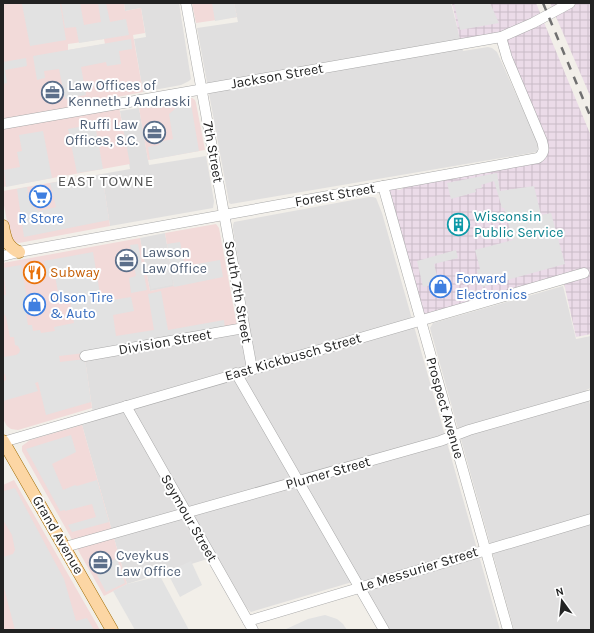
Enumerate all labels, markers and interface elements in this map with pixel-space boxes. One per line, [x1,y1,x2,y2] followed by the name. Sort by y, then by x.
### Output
[229,59,325,93] street label: Jackson Street
[68,77,191,110] place label: Law Offices of Kenneth J Andraski
[39,80,65,106] office icon: Law Offices of Kenneth J Andraski
[65,116,138,149] place label: Ruffi Law Offices, S.C.
[141,119,167,145] office icon: Ruffi Law Offices, S.C.
[199,120,227,184] street label: 7th Street
[58,172,154,190] district label: EAST TOWNE
[294,180,376,210] street label: Forest Street
[28,183,54,209] supermarket icon: R Store
[474,208,564,241] place label: Wisconsin Public Service
[18,210,64,227] place label: R Store
[445,211,471,237] building icon: Wisconsin Public Service
[221,239,255,345] street label: South 7th Street
[142,244,207,277] place label: Lawson Law Office
[113,247,139,273] office icon: Lawson Law Office
[21,259,47,285] restaurant icon: Subway
[50,264,100,281] place label: Subway
[456,270,527,303] place label: Forward Electronics
[428,273,454,299] shop icon: Forward Electronics
[50,289,113,322] place label: Olson Tire & Auto
[21,292,47,318] shop icon: Olson Tire & Auto
[117,325,213,359] street label: Division Street
[223,329,363,385] street label: East Kickbusch Street
[422,355,468,461] street label: Prospect Avenue
[284,453,372,493] street label: Plumer Street
[157,471,221,565] street label: Seymour Street
[29,493,87,577] street label: Grand Avenue
[358,543,480,595] street label: Le Messurier Street
[116,547,181,580] place label: Cveykus Law Office
[87,550,113,576] office icon: Cveykus Law Office
[542,581,582,621] north arrow
[554,585,565,599] text: N

